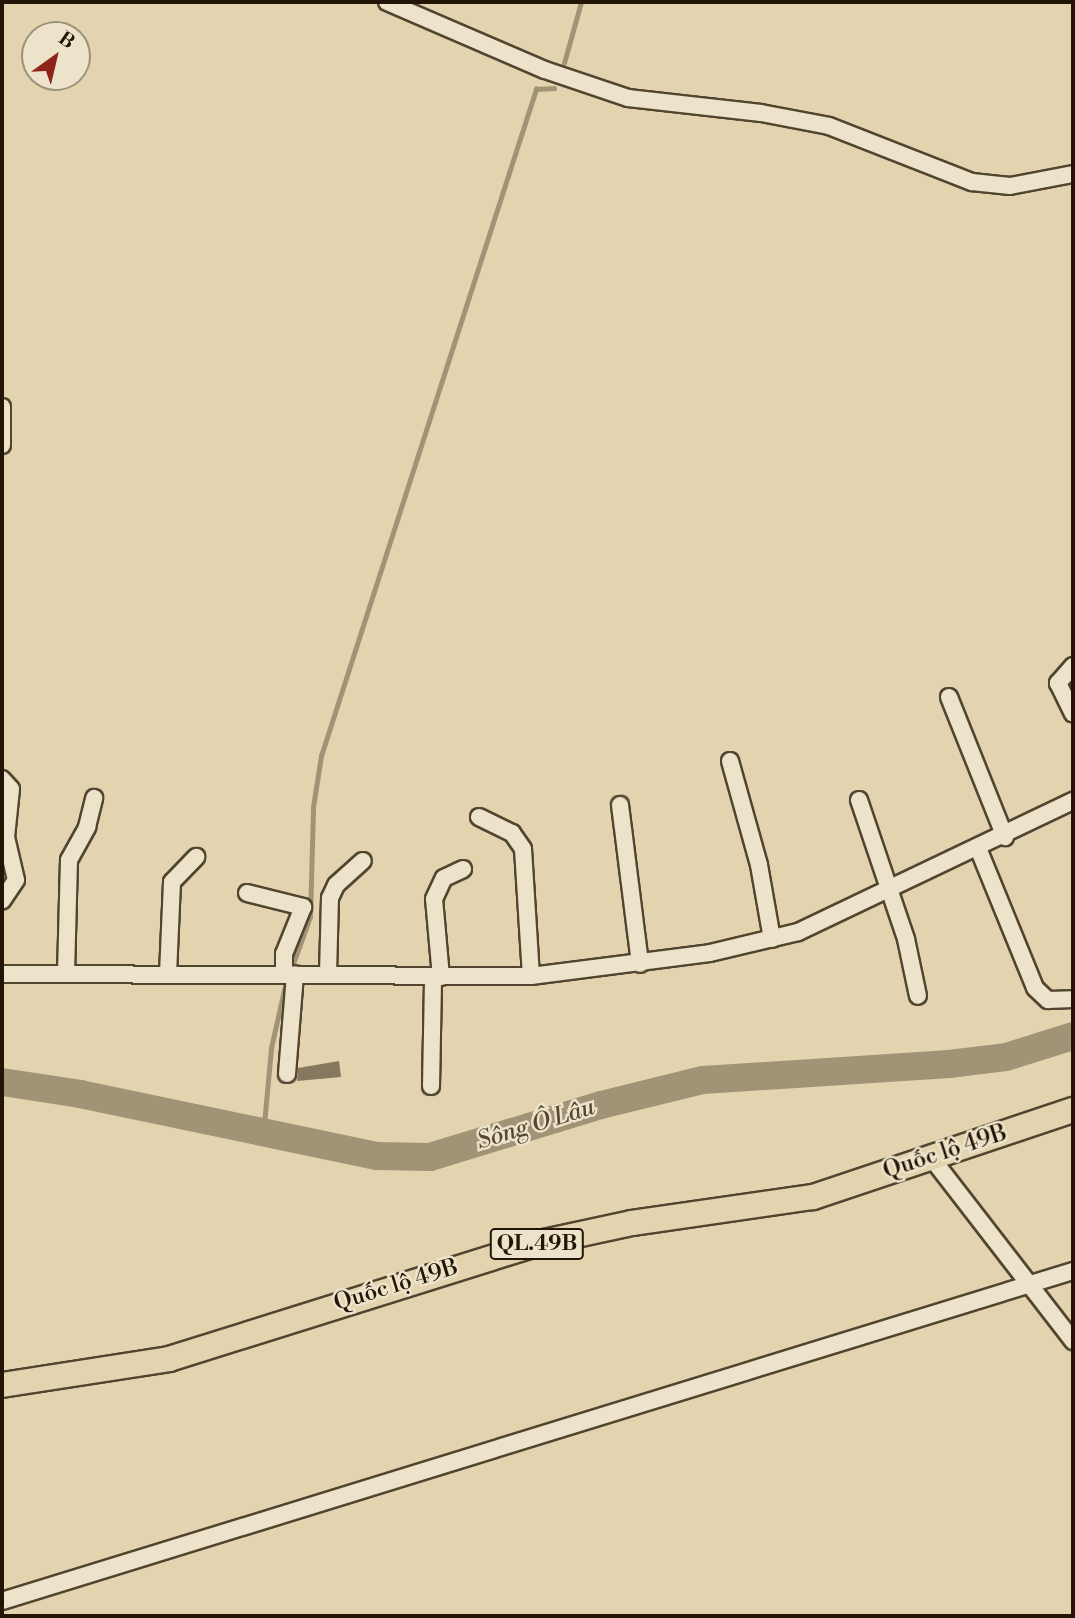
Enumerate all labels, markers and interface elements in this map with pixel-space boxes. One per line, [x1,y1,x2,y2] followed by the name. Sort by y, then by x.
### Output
[21,21,91,91] north arrow
[54,26,79,54] text: B
[473,1093,599,1157] water label: Sông Ô Lâu
[880,1119,1010,1185] street label: Quốc lộ 49B
[490,1226,584,1262] road number: QL.49B
[330,1253,462,1317] street label: Quốc lộ 49B

